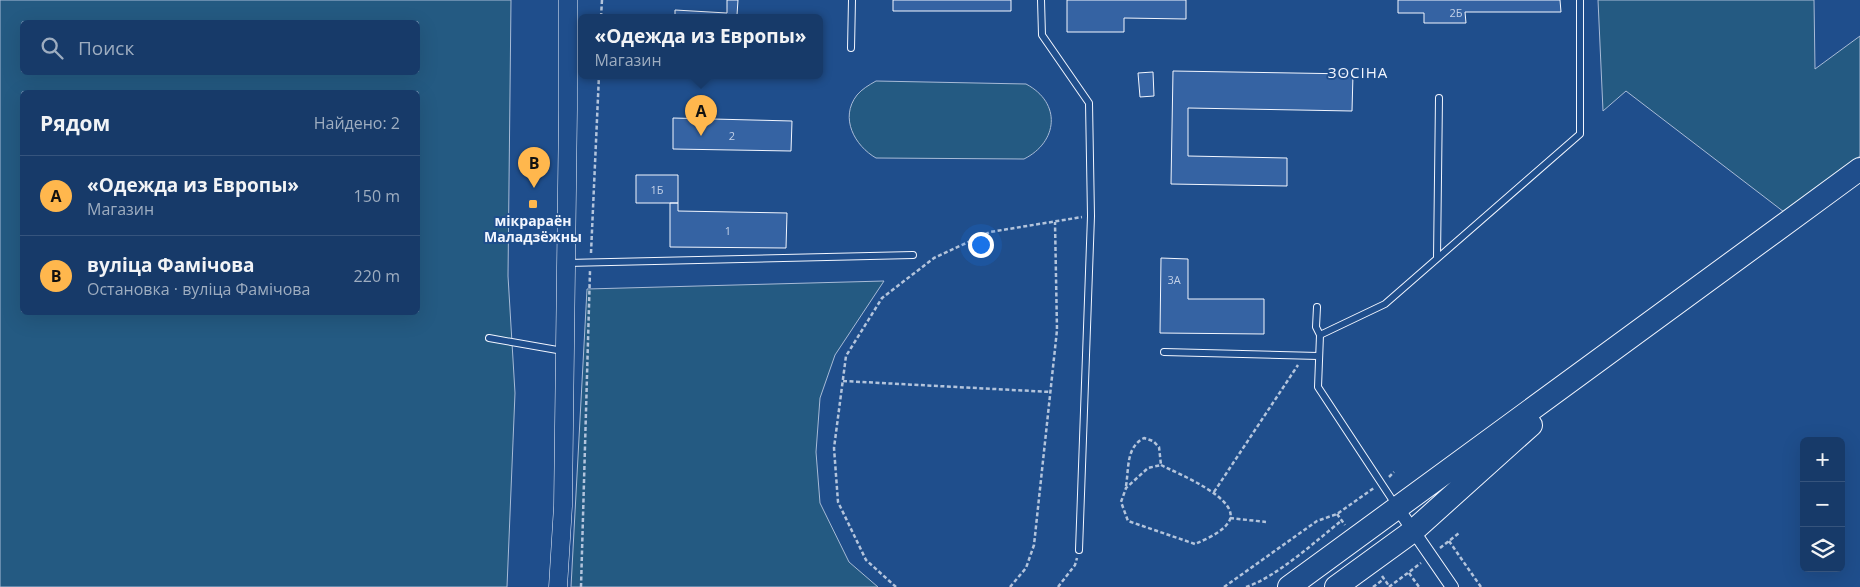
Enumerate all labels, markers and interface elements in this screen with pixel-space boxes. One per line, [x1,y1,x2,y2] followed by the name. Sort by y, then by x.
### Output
[1449,5,1463,20] house number: 2Б
[578,14,823,79] popup
[20,20,420,75] search box
[594,23,807,49] text: «Одежда из Европы»
[38,34,66,62] icon: search
[78,35,134,61] text: Поиск
[594,49,662,71] text: Магазин
[1328,62,1388,82] district label: ЗОСІНА
[685,95,717,136] pin: A
[40,109,110,137] text: Рядом
[314,112,400,134] text: Найдено: 2
[729,128,735,143] house number: 2
[518,147,550,188] pin: B
[87,172,299,198] text: «Одежда из Европы»
[650,182,664,197] house number: 1Б
[50,185,62,207] text: A
[354,185,400,207] text: 150 m
[87,198,154,220] text: Магазин
[527,198,539,210] marker: мікрараён Маладзёжны
[484,211,582,246] place label: мікрараён Маладзёжны
[725,223,731,238] house number: 1
[968,232,994,258] your location
[87,252,255,278] text: вуліца Фамічова
[51,265,61,287] text: B
[354,265,400,287] text: 220 m
[1167,272,1181,287] house number: 3А
[87,278,310,300] text: Остановка · вуліца Фамічова
[1800,437,1845,572] map controls
[1800,437,1845,482] button: +
[1800,482,1845,527] button: −
[1800,527,1845,572] button: layers

